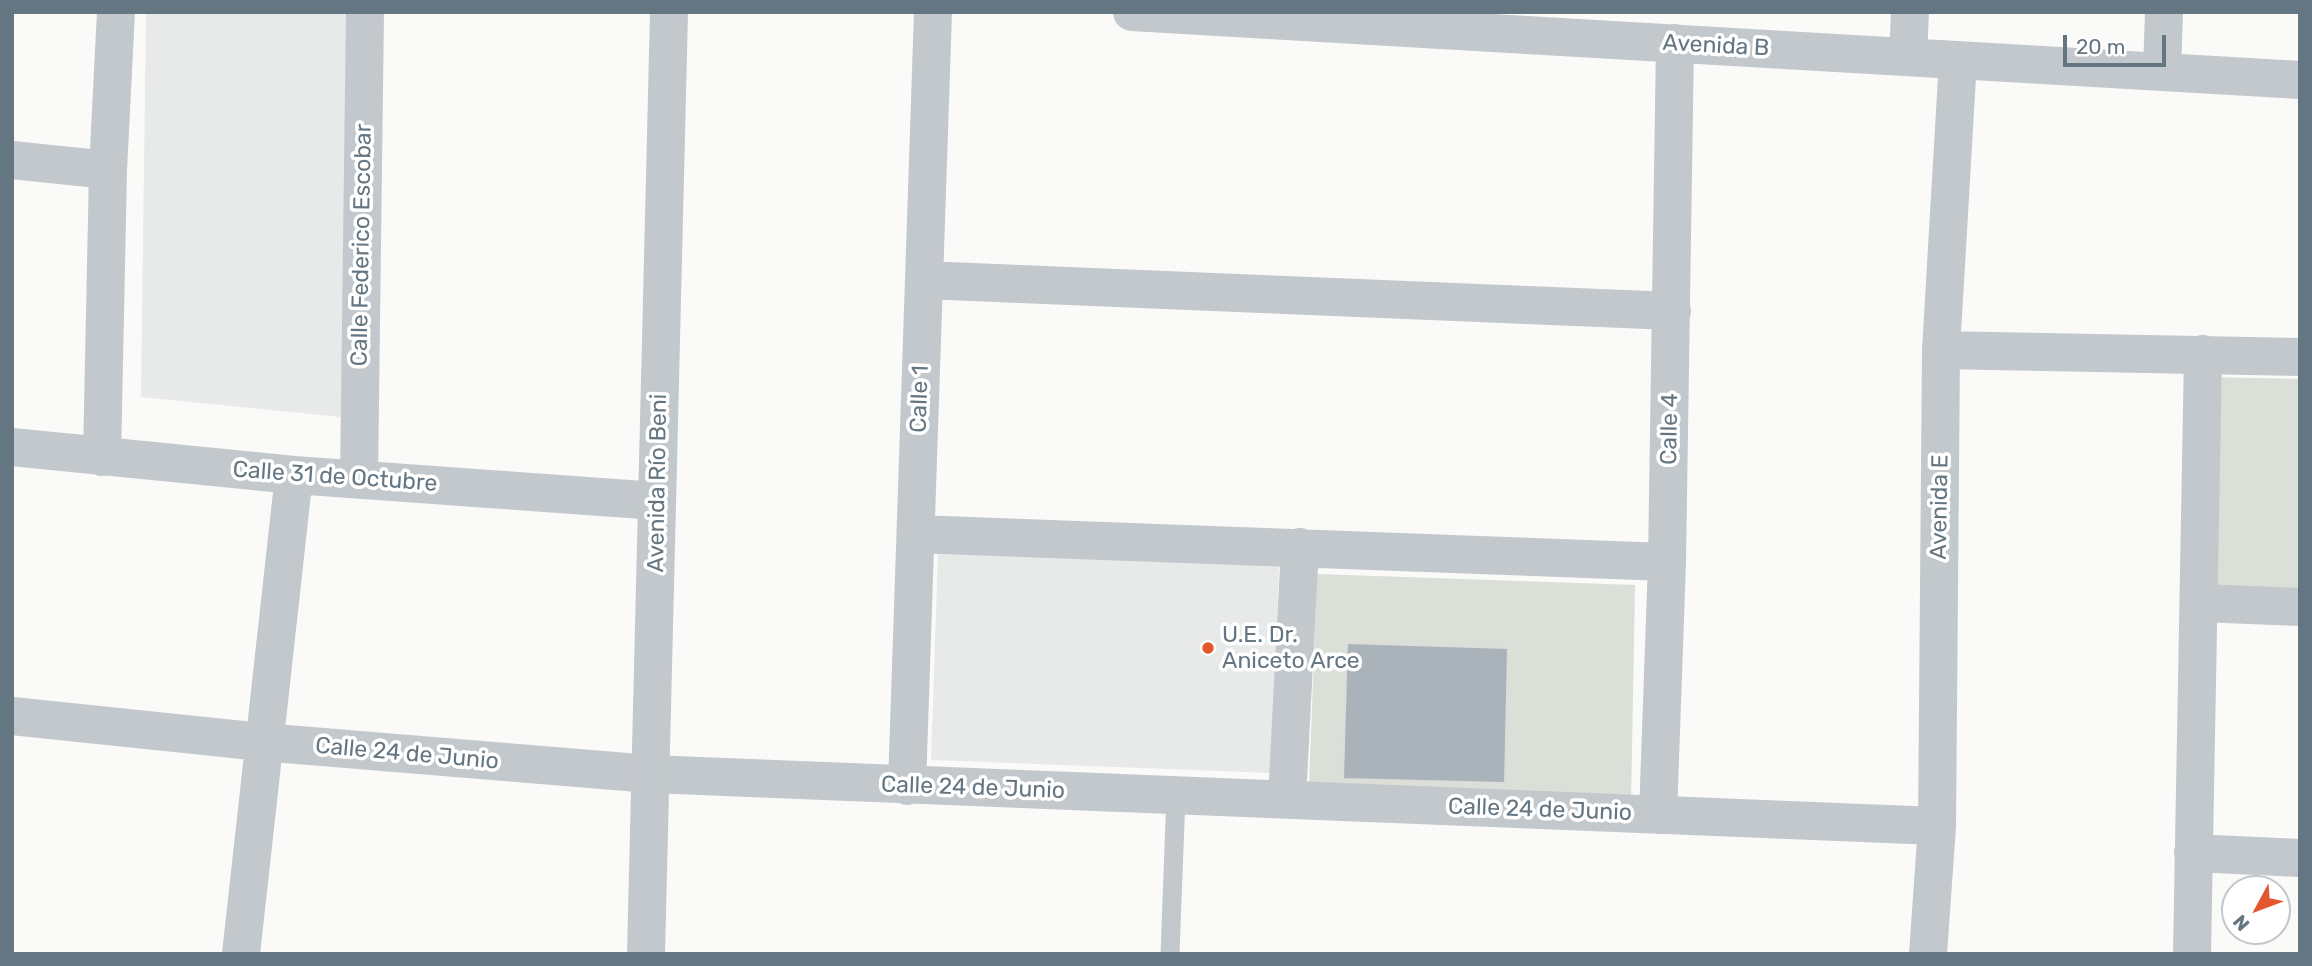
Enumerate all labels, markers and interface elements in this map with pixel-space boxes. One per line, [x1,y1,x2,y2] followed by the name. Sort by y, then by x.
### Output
[2067,21,2170,65] scale bar
[1662,29,1770,63] street label: Avenida B
[2076,34,2125,59] text: 20 m
[346,123,378,367] street label: Calle Federico Escobar
[905,365,935,433] street label: Calle 1
[643,393,673,573] street label: Avenida Río Beni
[1656,393,1684,465] street label: Calle 4
[1925,454,1955,560] street label: Avenida E
[232,456,438,498] street label: Calle 31 de Octubre
[1222,621,1360,675] place label: U.E. Dr. Aniceto Arce
[1200,640,1216,656] marker: U.E. Dr. Aniceto Arce
[314,732,500,776] street label: Calle 24 de Junio
[881,771,1065,805] street label: Calle 24 de Junio
[1448,793,1632,827] street label: Calle 24 de Junio
[2221,875,2291,945] north arrow
[2228,910,2254,936] text: N

